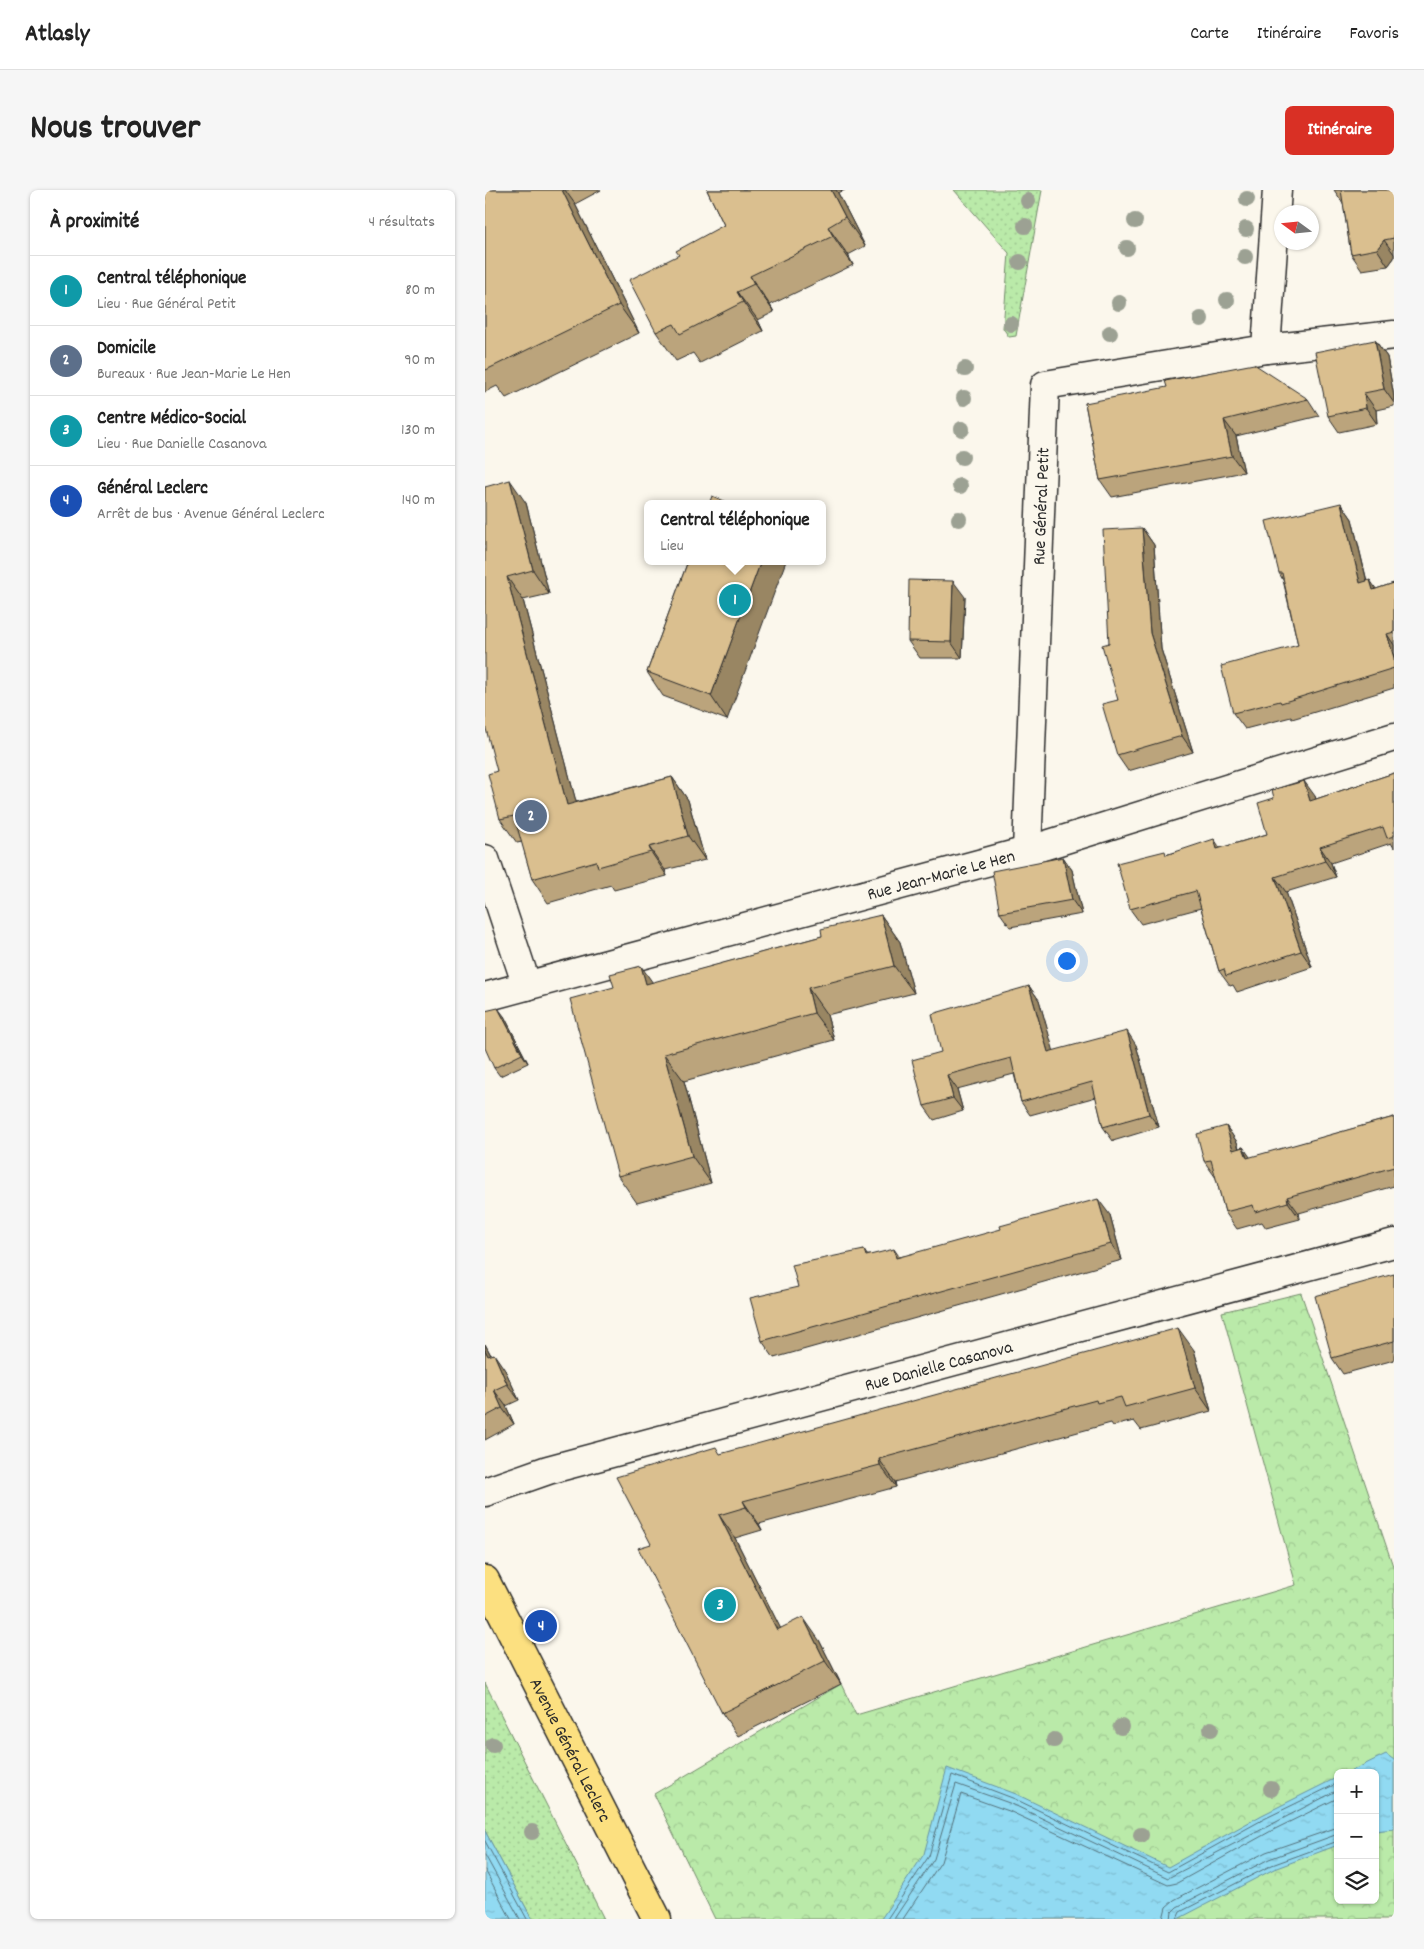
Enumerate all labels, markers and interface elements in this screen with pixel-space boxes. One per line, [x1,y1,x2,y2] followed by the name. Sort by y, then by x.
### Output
[25,18,89,52] text: Atlasly
[1190,22,1229,47] text: Carte
[1257,22,1321,47] text: Itinéraire
[1349,22,1399,47] text: Favoris
[30,105,200,155] text: Nous trouver
[1285,106,1394,155] button: Itinéraire
[1274,205,1319,250] north arrow
[50,208,139,238] text: À proximité
[368,211,435,234] text: 4 résultats
[97,266,246,293] text: Central téléphonique
[64,279,68,302] text: 1
[405,279,435,302] text: 80 m
[97,293,236,316] text: Lieu · Rue Général Petit
[97,336,156,363] text: Domicile
[63,349,70,372] text: 2
[404,349,435,372] text: 90 m
[97,363,291,386] text: Bureaux · Rue Jean-Marie Le Hen
[97,406,246,433] text: Centre Médico-Social
[62,419,70,442] text: 3
[401,419,435,442] text: 130 m
[97,433,267,456] text: Lieu · Rue Danielle Casanova
[1028,447,1058,566] street label: Rue Général Petit
[97,476,208,503] text: Général Leclerc
[63,489,69,512] text: 4
[401,489,435,512] text: 140 m
[644,500,826,565] popup
[97,503,325,526] text: Arrêt de bus · Avenue Général Leclerc
[660,508,810,535] text: Central téléphonique
[660,535,684,558] text: Lieu
[719,581,751,619] pin: 1
[515,797,547,835] pin: 2
[865,845,1018,908] street label: Rue Jean-Marie Le Hen
[1054,948,1080,974] your location
[862,1336,1016,1399] street label: Rue Danielle Casanova
[704,1586,736,1624] pin: 3
[525,1607,557,1645] pin: 4
[522,1674,616,1827] street label: Avenue Général Leclerc
[1334,1769,1379,1904] map controls
[1334,1769,1379,1814] button: +
[1334,1814,1379,1859] button: −
[1334,1859,1379,1904] button: layers

